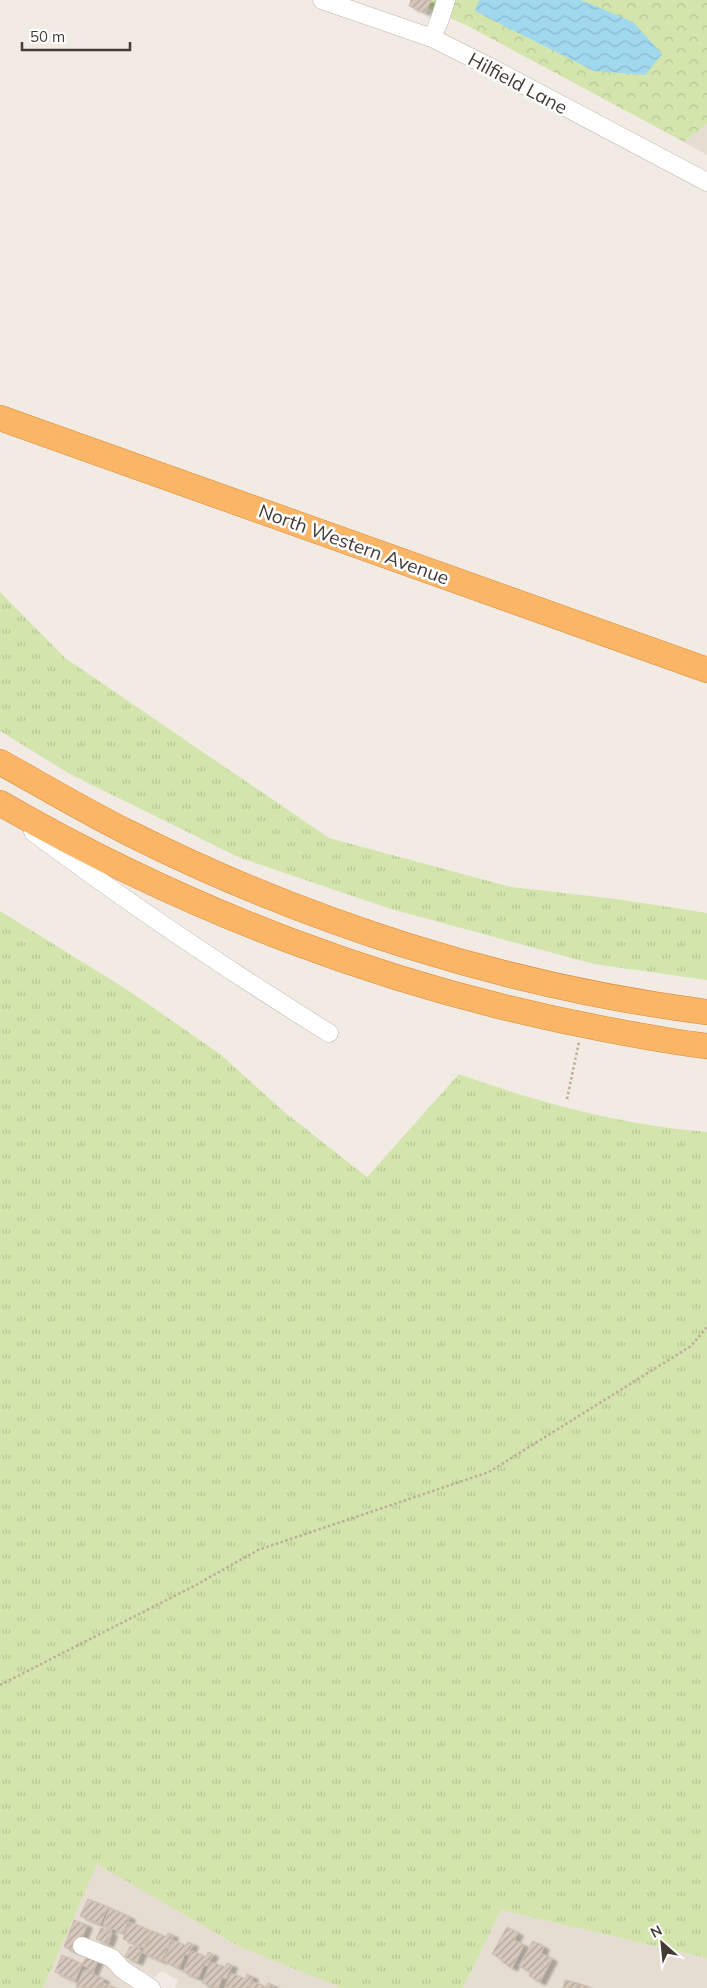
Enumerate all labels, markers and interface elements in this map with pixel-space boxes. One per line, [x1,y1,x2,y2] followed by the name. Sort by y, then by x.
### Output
[22,20,130,52] scale bar
[30,27,65,46] text: 50 m
[464,47,572,119] street label: Hilfield Lane
[255,498,453,590] street label: North Western Avenue
[637,1918,687,1968] north arrow
[647,1921,665,1942] text: N

